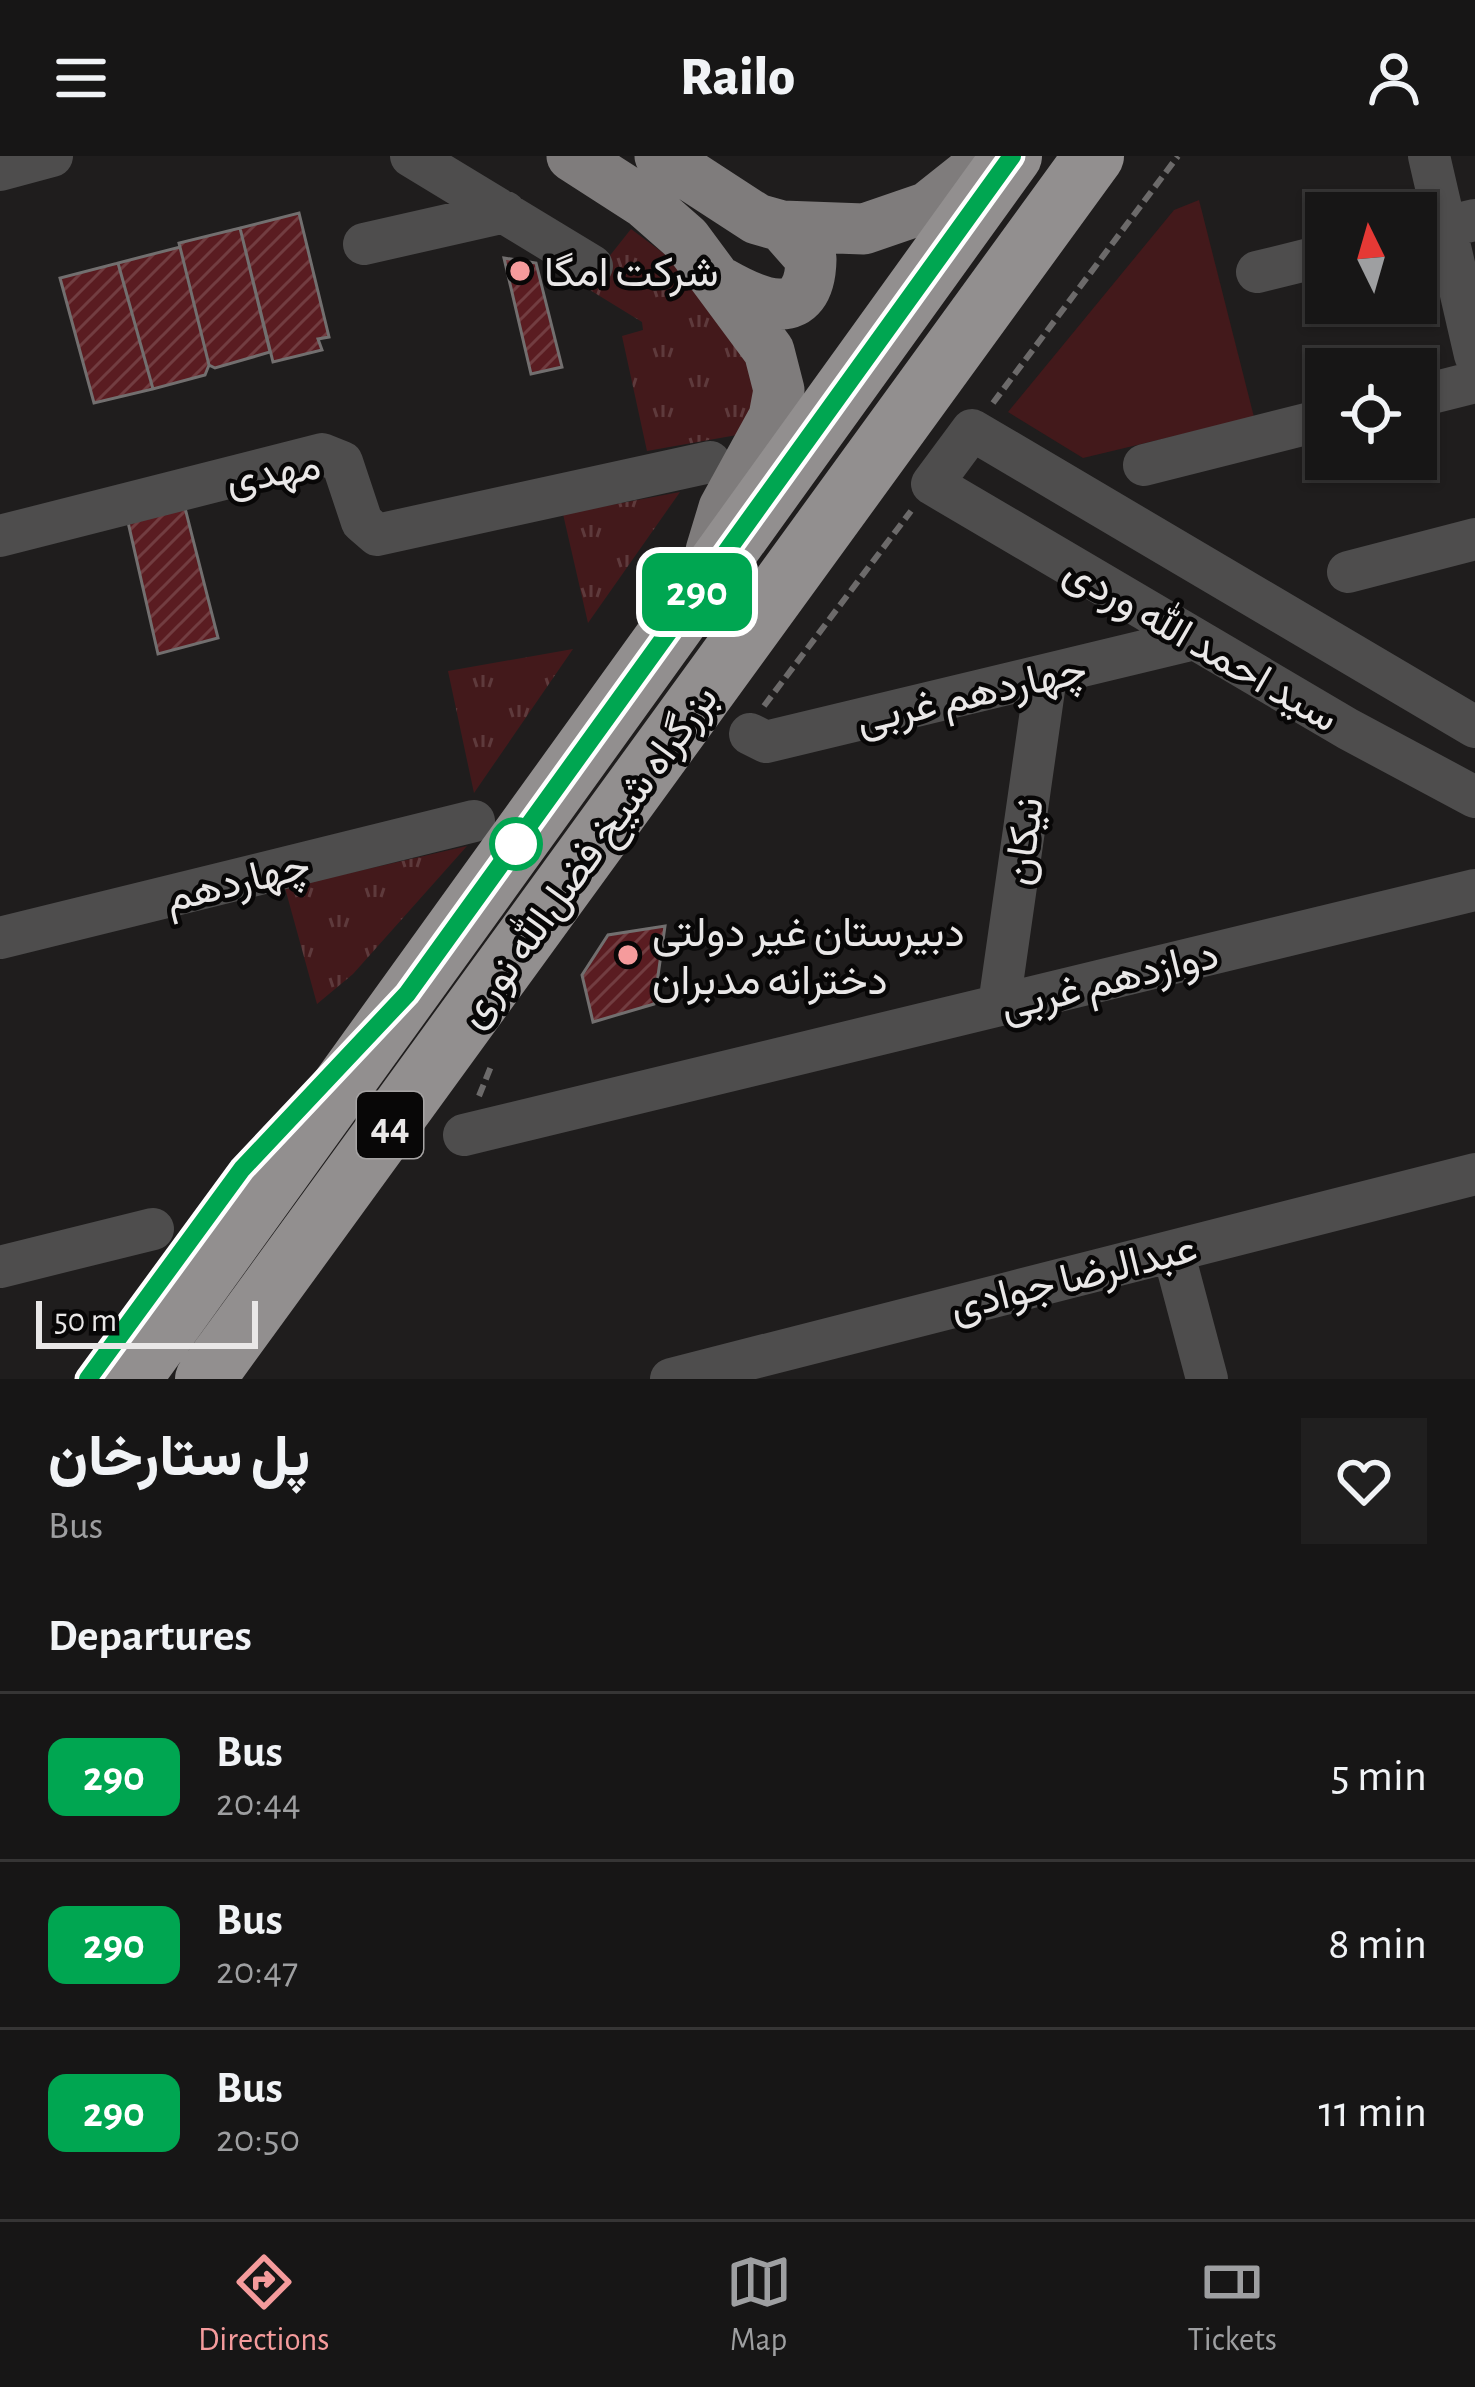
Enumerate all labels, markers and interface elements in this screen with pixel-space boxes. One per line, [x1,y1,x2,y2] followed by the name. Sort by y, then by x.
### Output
[48,45,114,111] icon: menu
[1361,45,1427,111] icon: person
[680,51,795,105] text: Railo
[1305,192,1437,324] north arrow
[1305,192,1437,480] map controls
[544,252,719,298] place label: شرکت امگا
[507,258,533,284] marker: شرکت امگا
[1305,348,1437,480] button: locate
[223,444,324,505] street label: مهدی
[1055,545,1347,743] street label: سید احمد الله وردی
[628,553,766,631] line badge: 290
[666,571,728,613] text: 290
[852,648,1092,748] street label: چهاردهم غربی
[446,675,730,1038] street label: بزرگراه شیخ فضل‌الله نوری
[997,795,1052,888] street label: نیکان
[491,819,541,869] unlabelled marker
[161,844,315,926] street label: چهاردهم
[652,912,965,1006] place label: دبیرستان غیر دولتی دخترانه مدبران
[996,934,1224,1033] street label: دوازدهم غربی
[615,942,641,968] marker: دبیرستان غیر دولتی دخترانه مدبران
[357,1092,423,1158] road number: 44
[946,1227,1202,1333] street label: عبدالرضا جوادی
[36,1295,258,1348] scale bar
[54,1305,117,1338] text: 50 m
[1301,1418,1427,1544] button: heart
[48,1429,310,1486] text: پل ستارخان
[48,1507,103,1546] text: Bus
[48,1614,252,1659] text: Departures
[216,1730,283,1775] text: Bus
[1331,1754,1427,1799] text: 5 min
[83,1756,145,1798] text: 290
[216,1784,301,1823] text: 20:44
[216,1898,283,1943] text: Bus
[1328,1922,1427,1967] text: 8 min
[83,1924,145,1966] text: 290
[216,1952,298,1991] text: 20:47
[216,2066,283,2111] text: Bus
[1319,2090,1427,2135] text: 11 min
[83,2092,145,2134] text: 290
[216,2120,300,2159] text: 20:50
[198,2249,330,2361] tab: Directions
[726,2249,792,2361] tab: Map
[1188,2249,1277,2361] tab: Tickets

